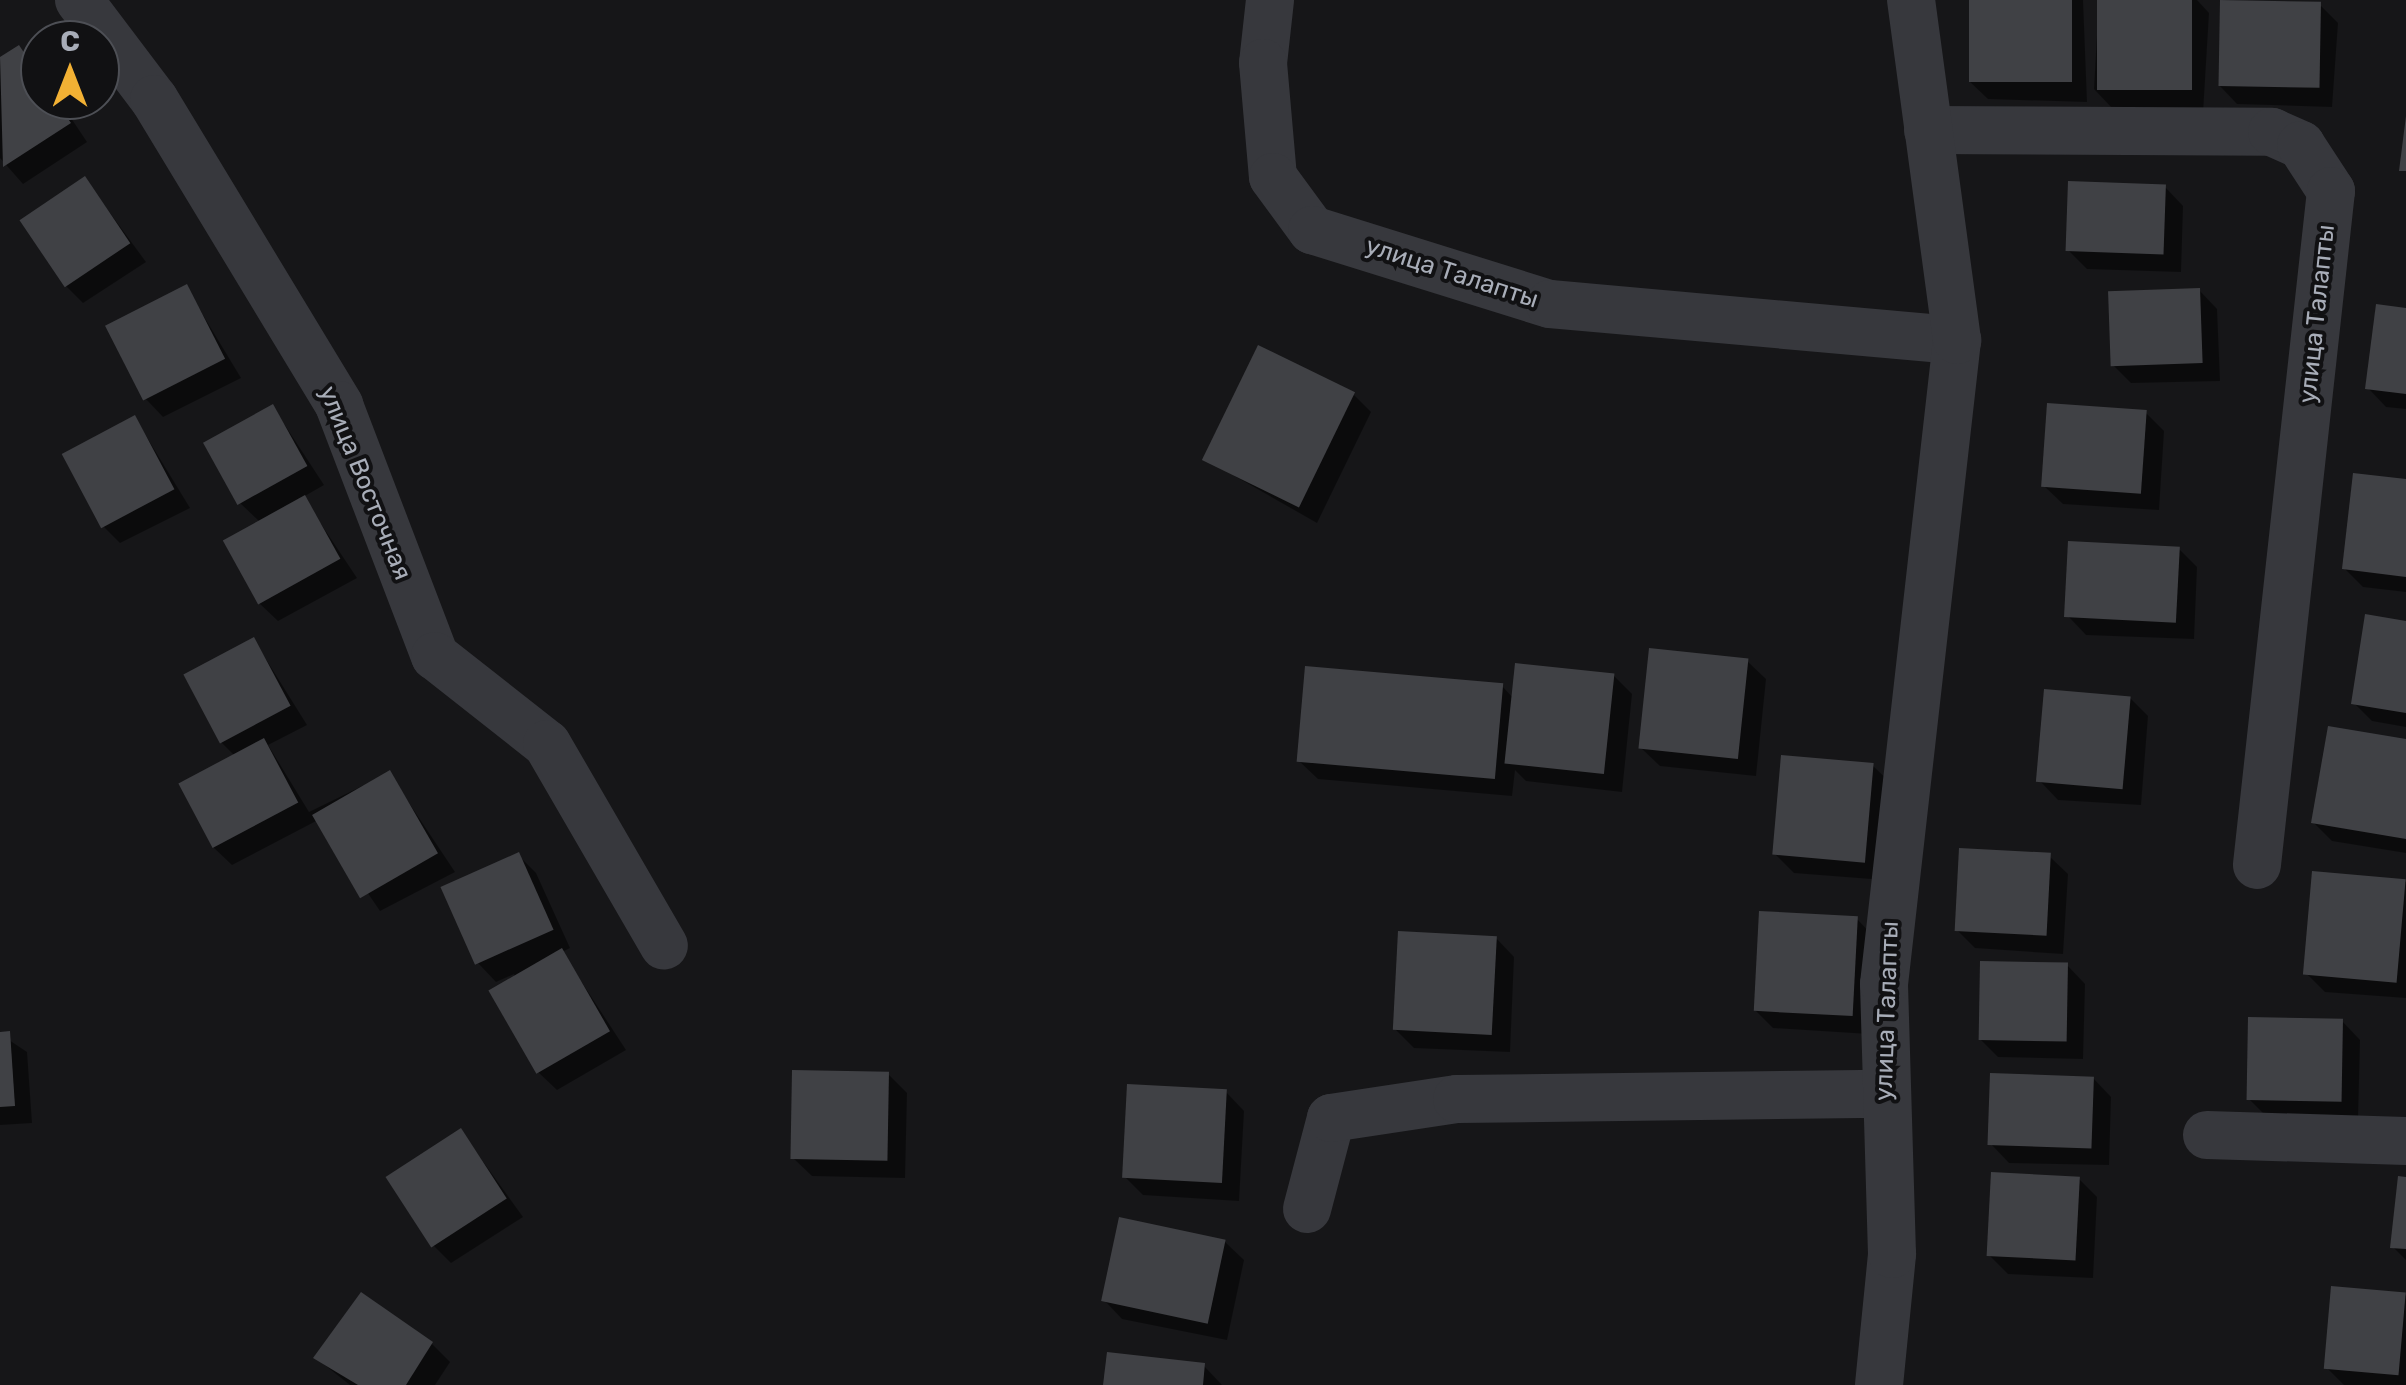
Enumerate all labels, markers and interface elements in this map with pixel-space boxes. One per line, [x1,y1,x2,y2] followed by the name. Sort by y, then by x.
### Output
[20,20,120,120] north arrow
[60,25,80,58] text: С
[2293,223,2341,405] street label: улица Талапты
[1362,231,1542,315] street label: улица Талапты
[312,382,418,584] street label: улица Восточная
[1869,921,1905,1101] street label: улица Талапты

